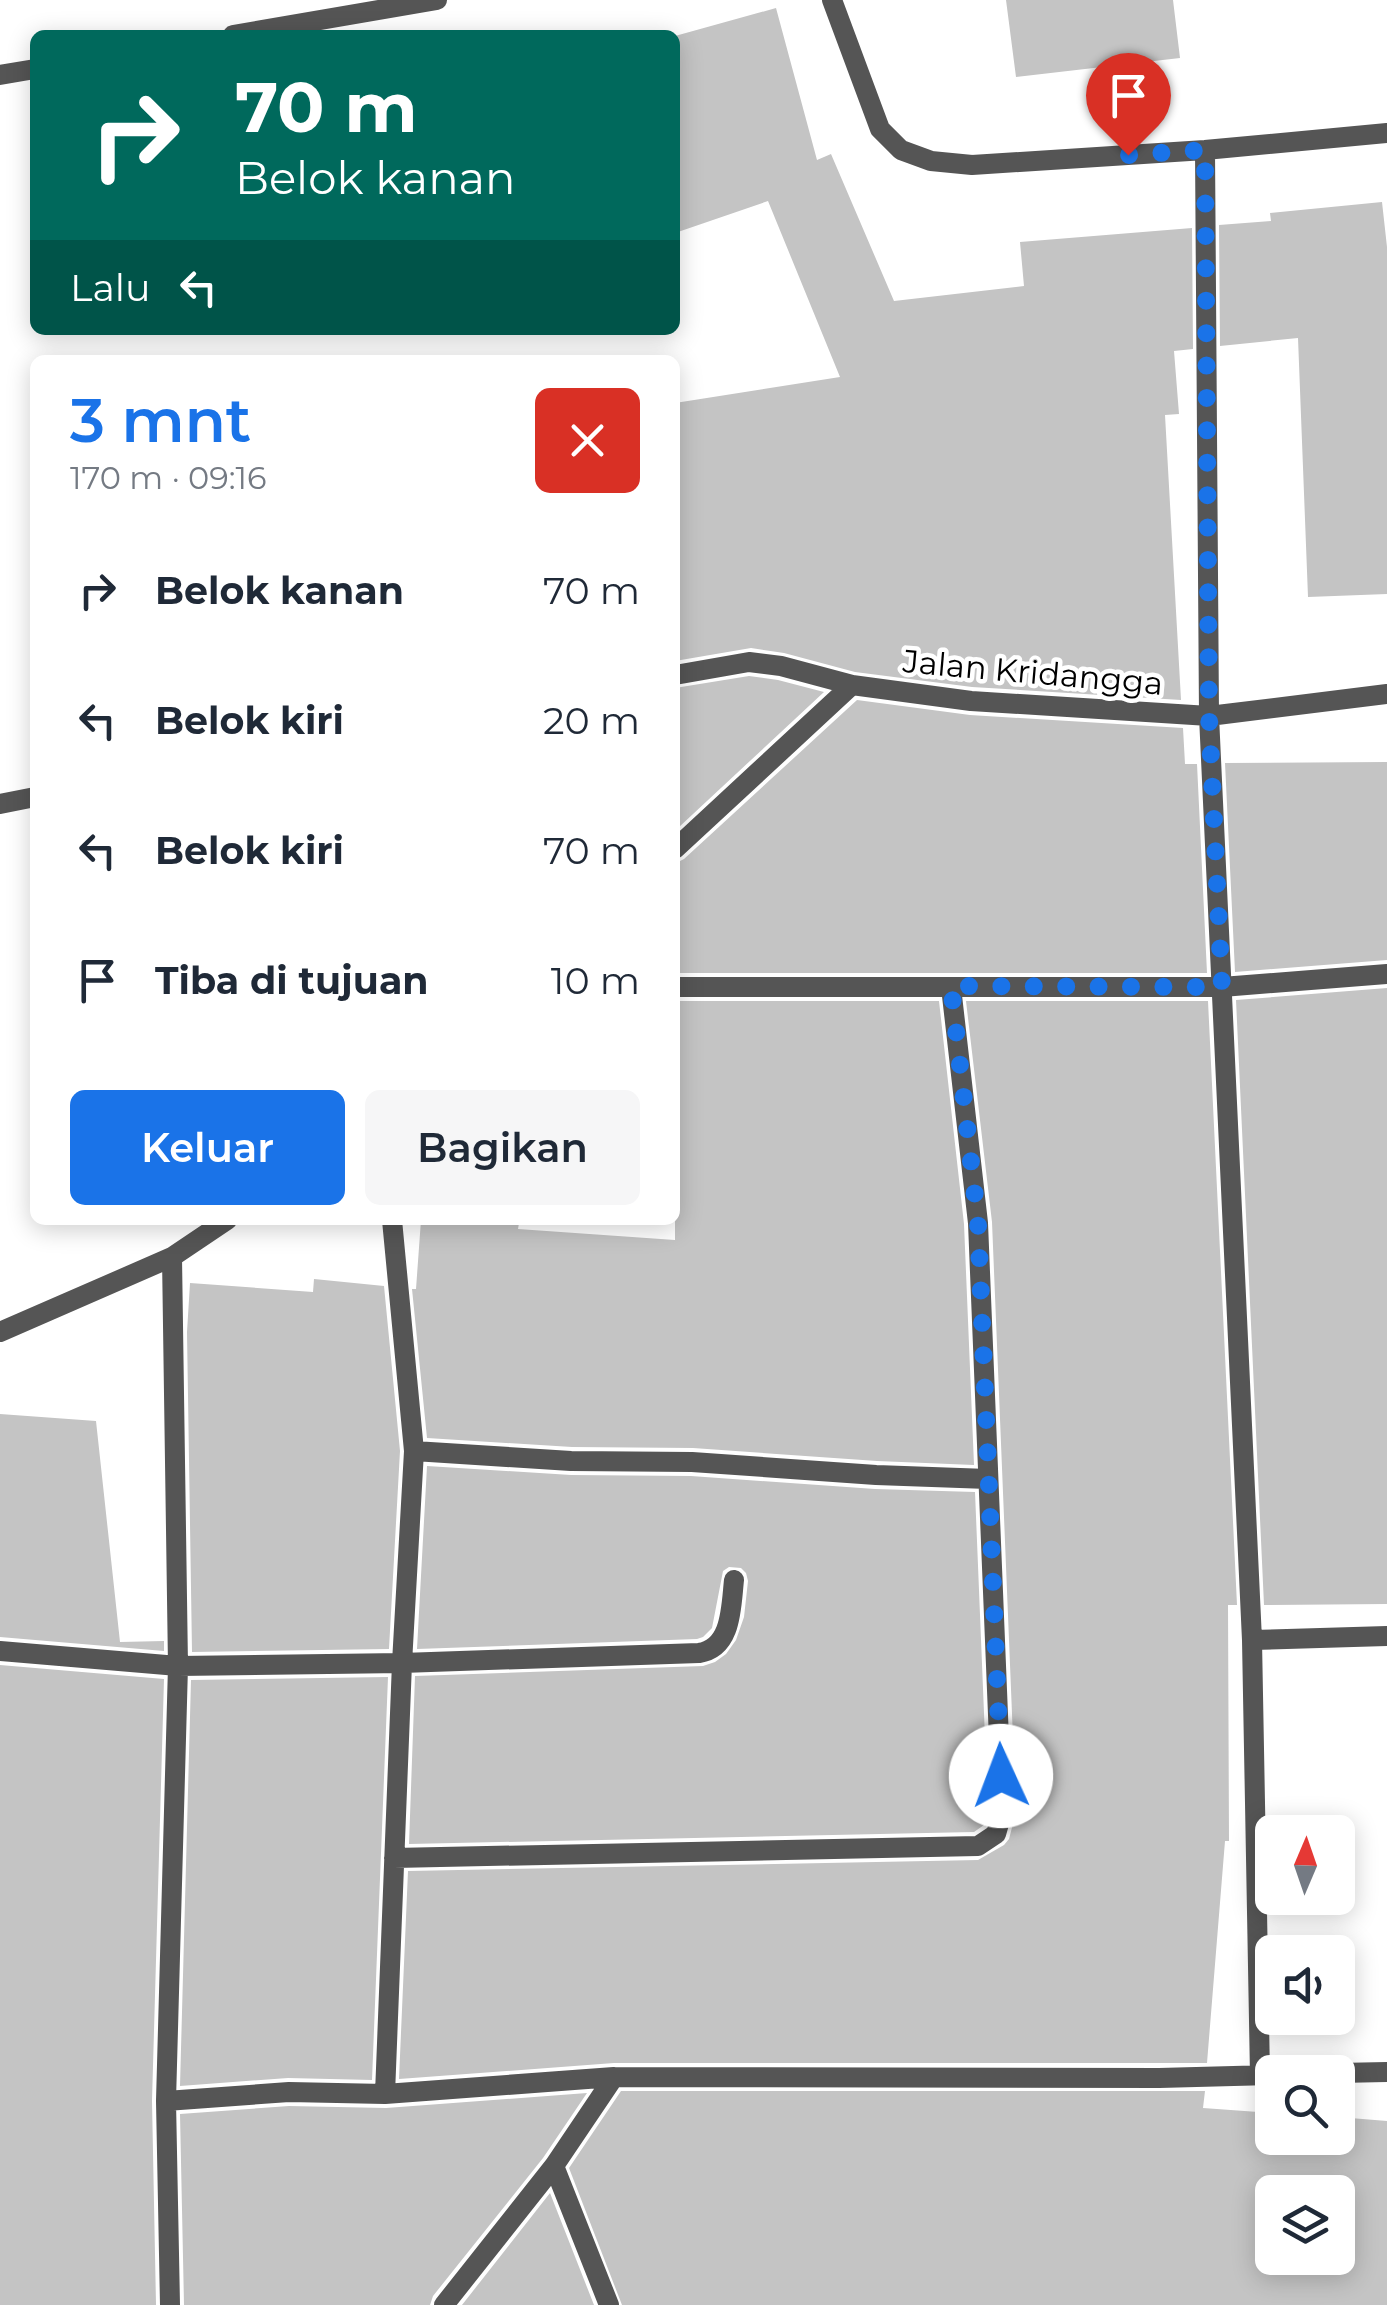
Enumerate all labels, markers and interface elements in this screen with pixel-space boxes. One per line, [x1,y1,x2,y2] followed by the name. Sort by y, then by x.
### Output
[1086,53,1171,156] pin
[235,64,418,150] text: 70 m
[1101,68,1156,123] icon: arrive
[70,70,200,200] icon: right
[235,150,516,205] text: Belok kanan
[171,260,226,315] icon: left
[70,264,151,311] text: Lalu
[70,384,251,457] text: 3 mnt
[535,388,640,493] button: close
[70,458,267,497] text: 170 m · 09:16
[70,563,125,618] icon: right
[155,567,404,614] text: Belok kanan
[543,567,640,614] text: 70 m
[900,641,1165,703] street label: Jalan Kridangga
[70,693,125,748] icon: left
[155,697,344,744] text: Belok kiri
[543,697,640,744] text: 20 m
[70,823,125,878] icon: left
[155,827,344,874] text: Belok kiri
[543,827,640,874] text: 70 m
[70,953,125,1008] icon: arrive
[155,957,429,1004] text: Tiba di tujuan
[551,957,640,1004] text: 10 m
[70,1090,345,1205] button: Keluar
[365,1090,640,1205] button: Bagikan
[949,1724,1053,1828] position arrow
[1255,1815,1355,1915] north arrow
[1255,1815,1355,2275] map controls
[1255,1935,1355,2035] button: sound
[1255,2055,1355,2155] button: search
[1255,2175,1355,2275] button: layers

